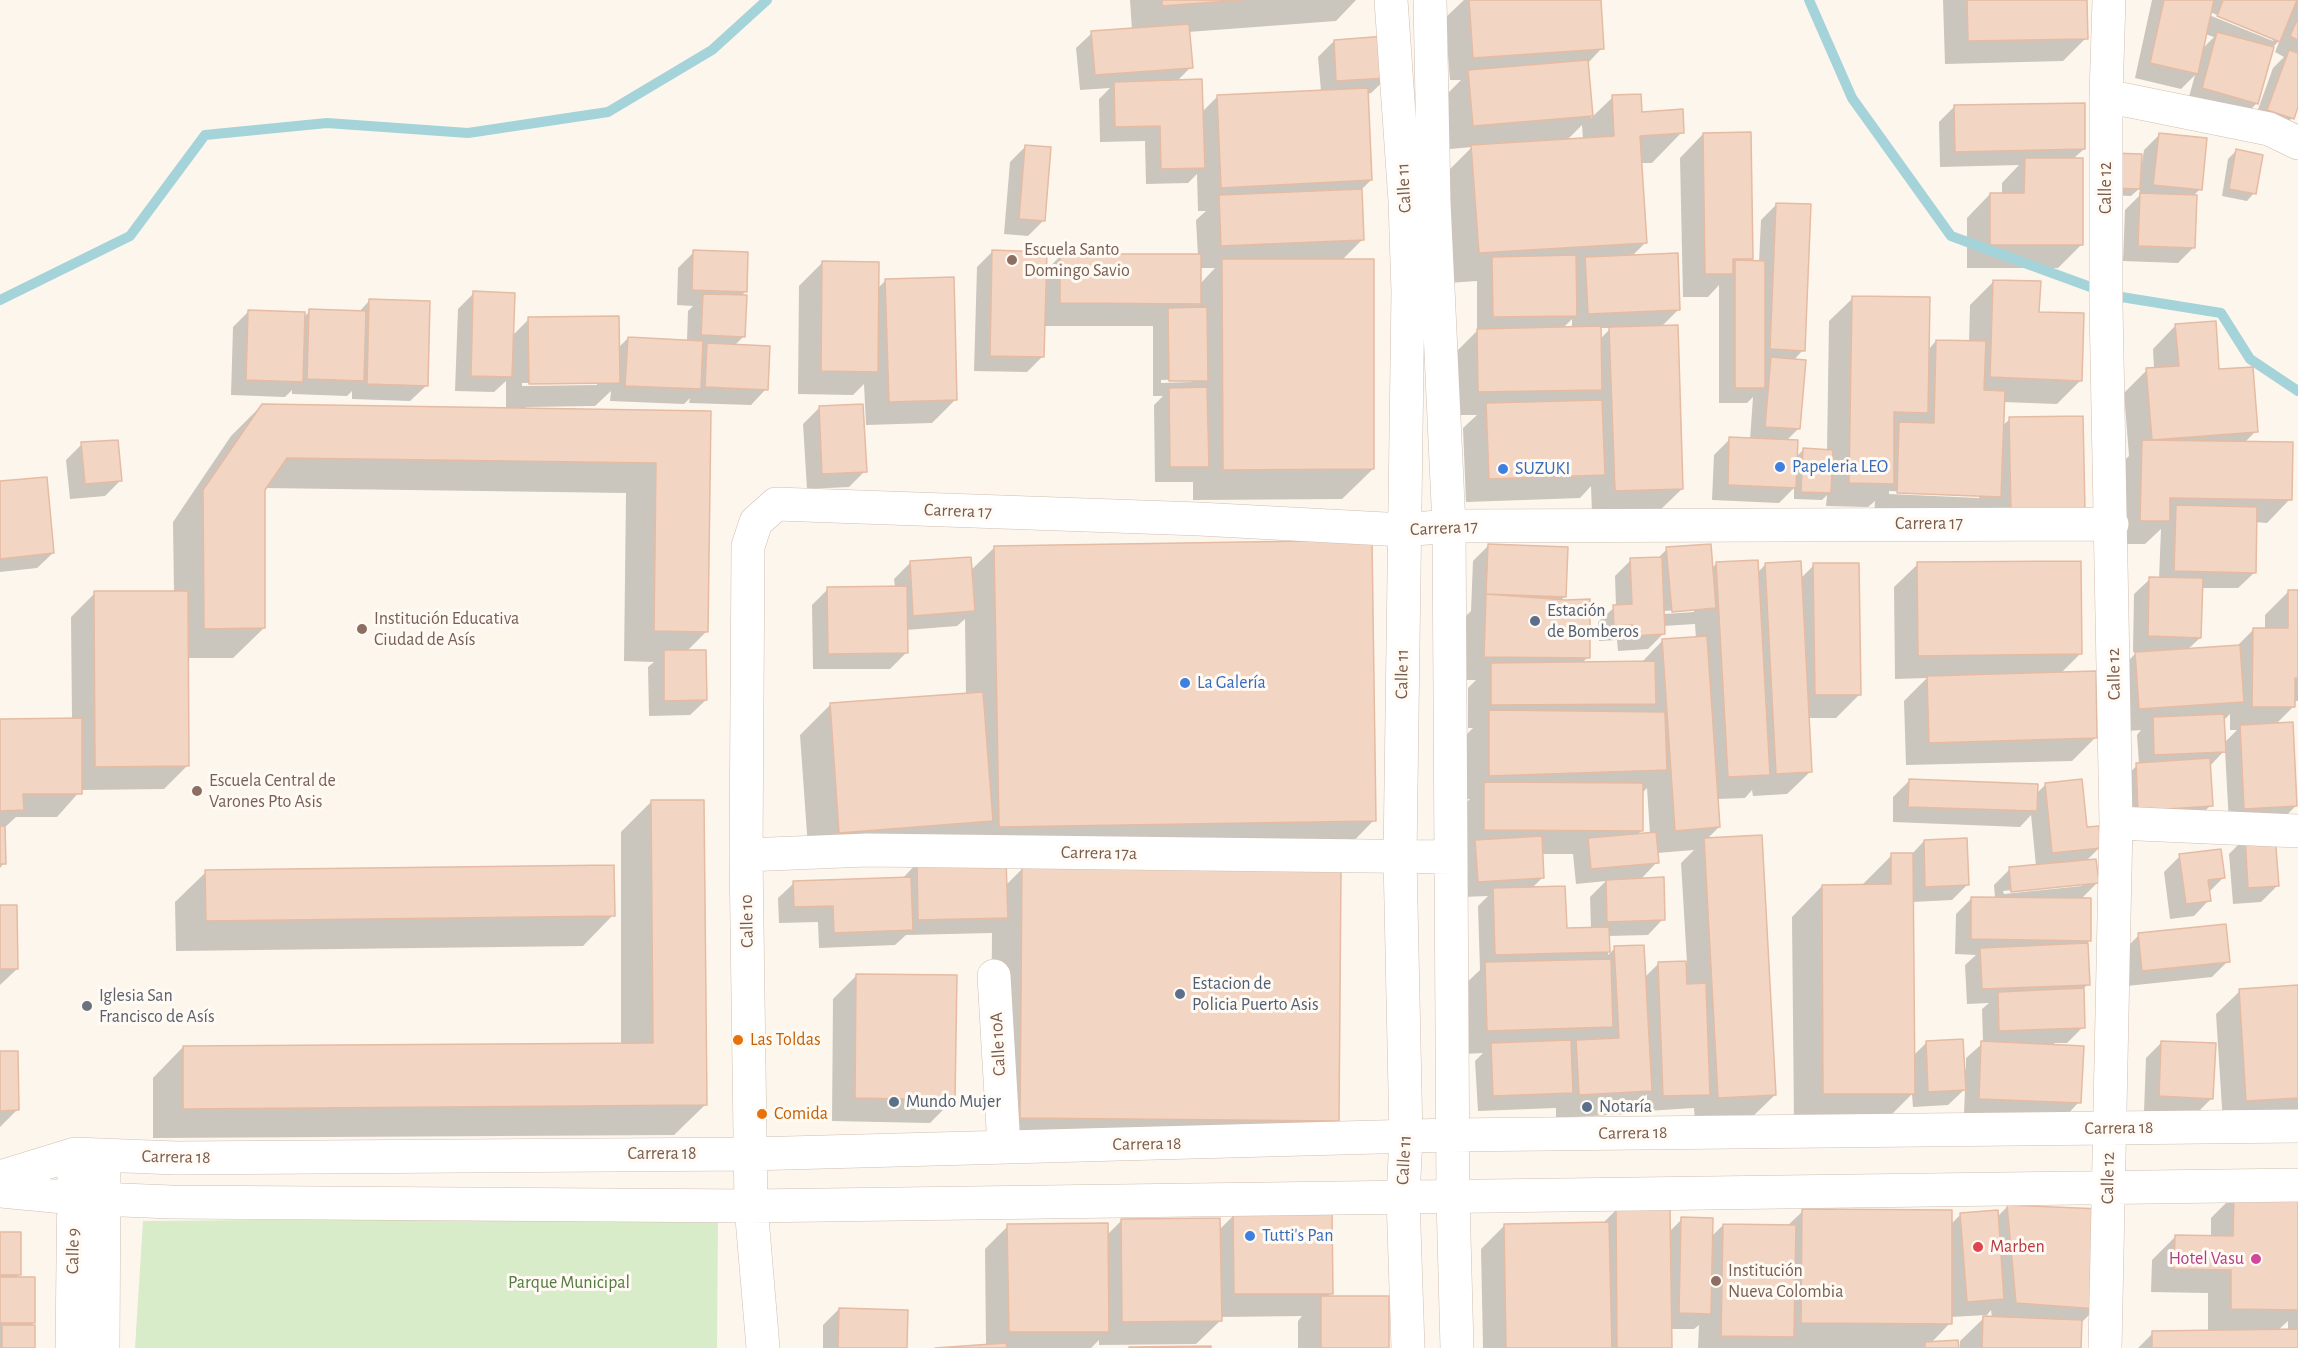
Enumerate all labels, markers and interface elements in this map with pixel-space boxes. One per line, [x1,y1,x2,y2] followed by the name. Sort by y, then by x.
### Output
[1392,162,1416,214] street label: Calle 11
[2095,162,2117,214] street label: Calle 12
[1024,239,1130,282] place label: Escuela Santo Domingo Savio
[1005,253,1019,267] marker: Escuela Santo Domingo Savio
[1792,456,1888,478] place label: Papeleria LEO
[1515,458,1570,480] place label: SUZUKI
[1773,460,1787,474] marker: Papeleria LEO
[1496,462,1510,476] marker: SUZUKI
[924,499,992,523] street label: Carrera 17
[1895,513,1963,535] street label: Carrera 17
[1409,515,1479,541] street label: Carrera 17
[1547,600,1639,642] place label: Estación de Bomberos
[374,608,519,650] place label: Institución Educativa Ciudad de Asís
[1528,614,1542,628] marker: Estación de Bomberos
[355,622,369,636] marker: Institución Educativa Ciudad de Asís
[2103,648,2125,700] street label: Calle 12
[1391,649,1413,699] street label: Calle 11
[1197,672,1266,694] place label: La Galería
[1178,676,1192,690] marker: La Galería
[209,770,336,812] place label: Escuela Central de Varones Pto Asis
[190,784,204,798] marker: Escuela Central de Varones Pto Asis
[1061,842,1137,864] street label: Carrera 17a
[736,894,758,948] street label: Calle 10
[1192,973,1319,1016] place label: Estacion de Policia Puerto Asis
[99,985,215,1028] place label: Iglesia San Francisco de Asís
[1173,987,1187,1001] marker: Estacion de Policia Puerto Asis
[80,999,94,1013] marker: Iglesia San Francisco de Asís
[986,1012,1010,1076] street label: Calle 10A
[750,1029,821,1051] place label: Las Toldas
[731,1033,745,1047] marker: Las Toldas
[906,1091,1001,1113] place label: Mundo Mujer
[887,1095,901,1109] marker: Mundo Mujer
[1599,1096,1652,1118] place label: Notaría
[1580,1100,1594,1114] marker: Notaría
[774,1103,828,1125] place label: Comida
[755,1107,769,1121] marker: Comida
[2084,1117,2154,1139] street label: Carrera 18
[1598,1122,1668,1144] street label: Carrera 18
[1112,1133,1182,1155] street label: Carrera 18
[1392,1134,1416,1186] street label: Calle 11
[627,1143,697,1165] street label: Carrera 18
[141,1146,211,1168] street label: Carrera 18
[2097,1152,2119,1204] street label: Calle 12
[1262,1225,1333,1247] place label: Tutti's Pan
[62,1228,84,1274] street label: Calle 9
[1243,1229,1257,1243] marker: Tutti's Pan
[1990,1236,2045,1258] place label: Marben
[1971,1240,1985,1254] marker: Marben
[2169,1248,2244,1270] place label: Hotel Vasu
[2249,1252,2263,1266] marker: Hotel Vasu
[1728,1260,1843,1302] place label: Institución Nueva Colombia
[508,1272,630,1294] park label: Parque Municipal
[1709,1274,1723,1288] marker: Institución Nueva Colombia

